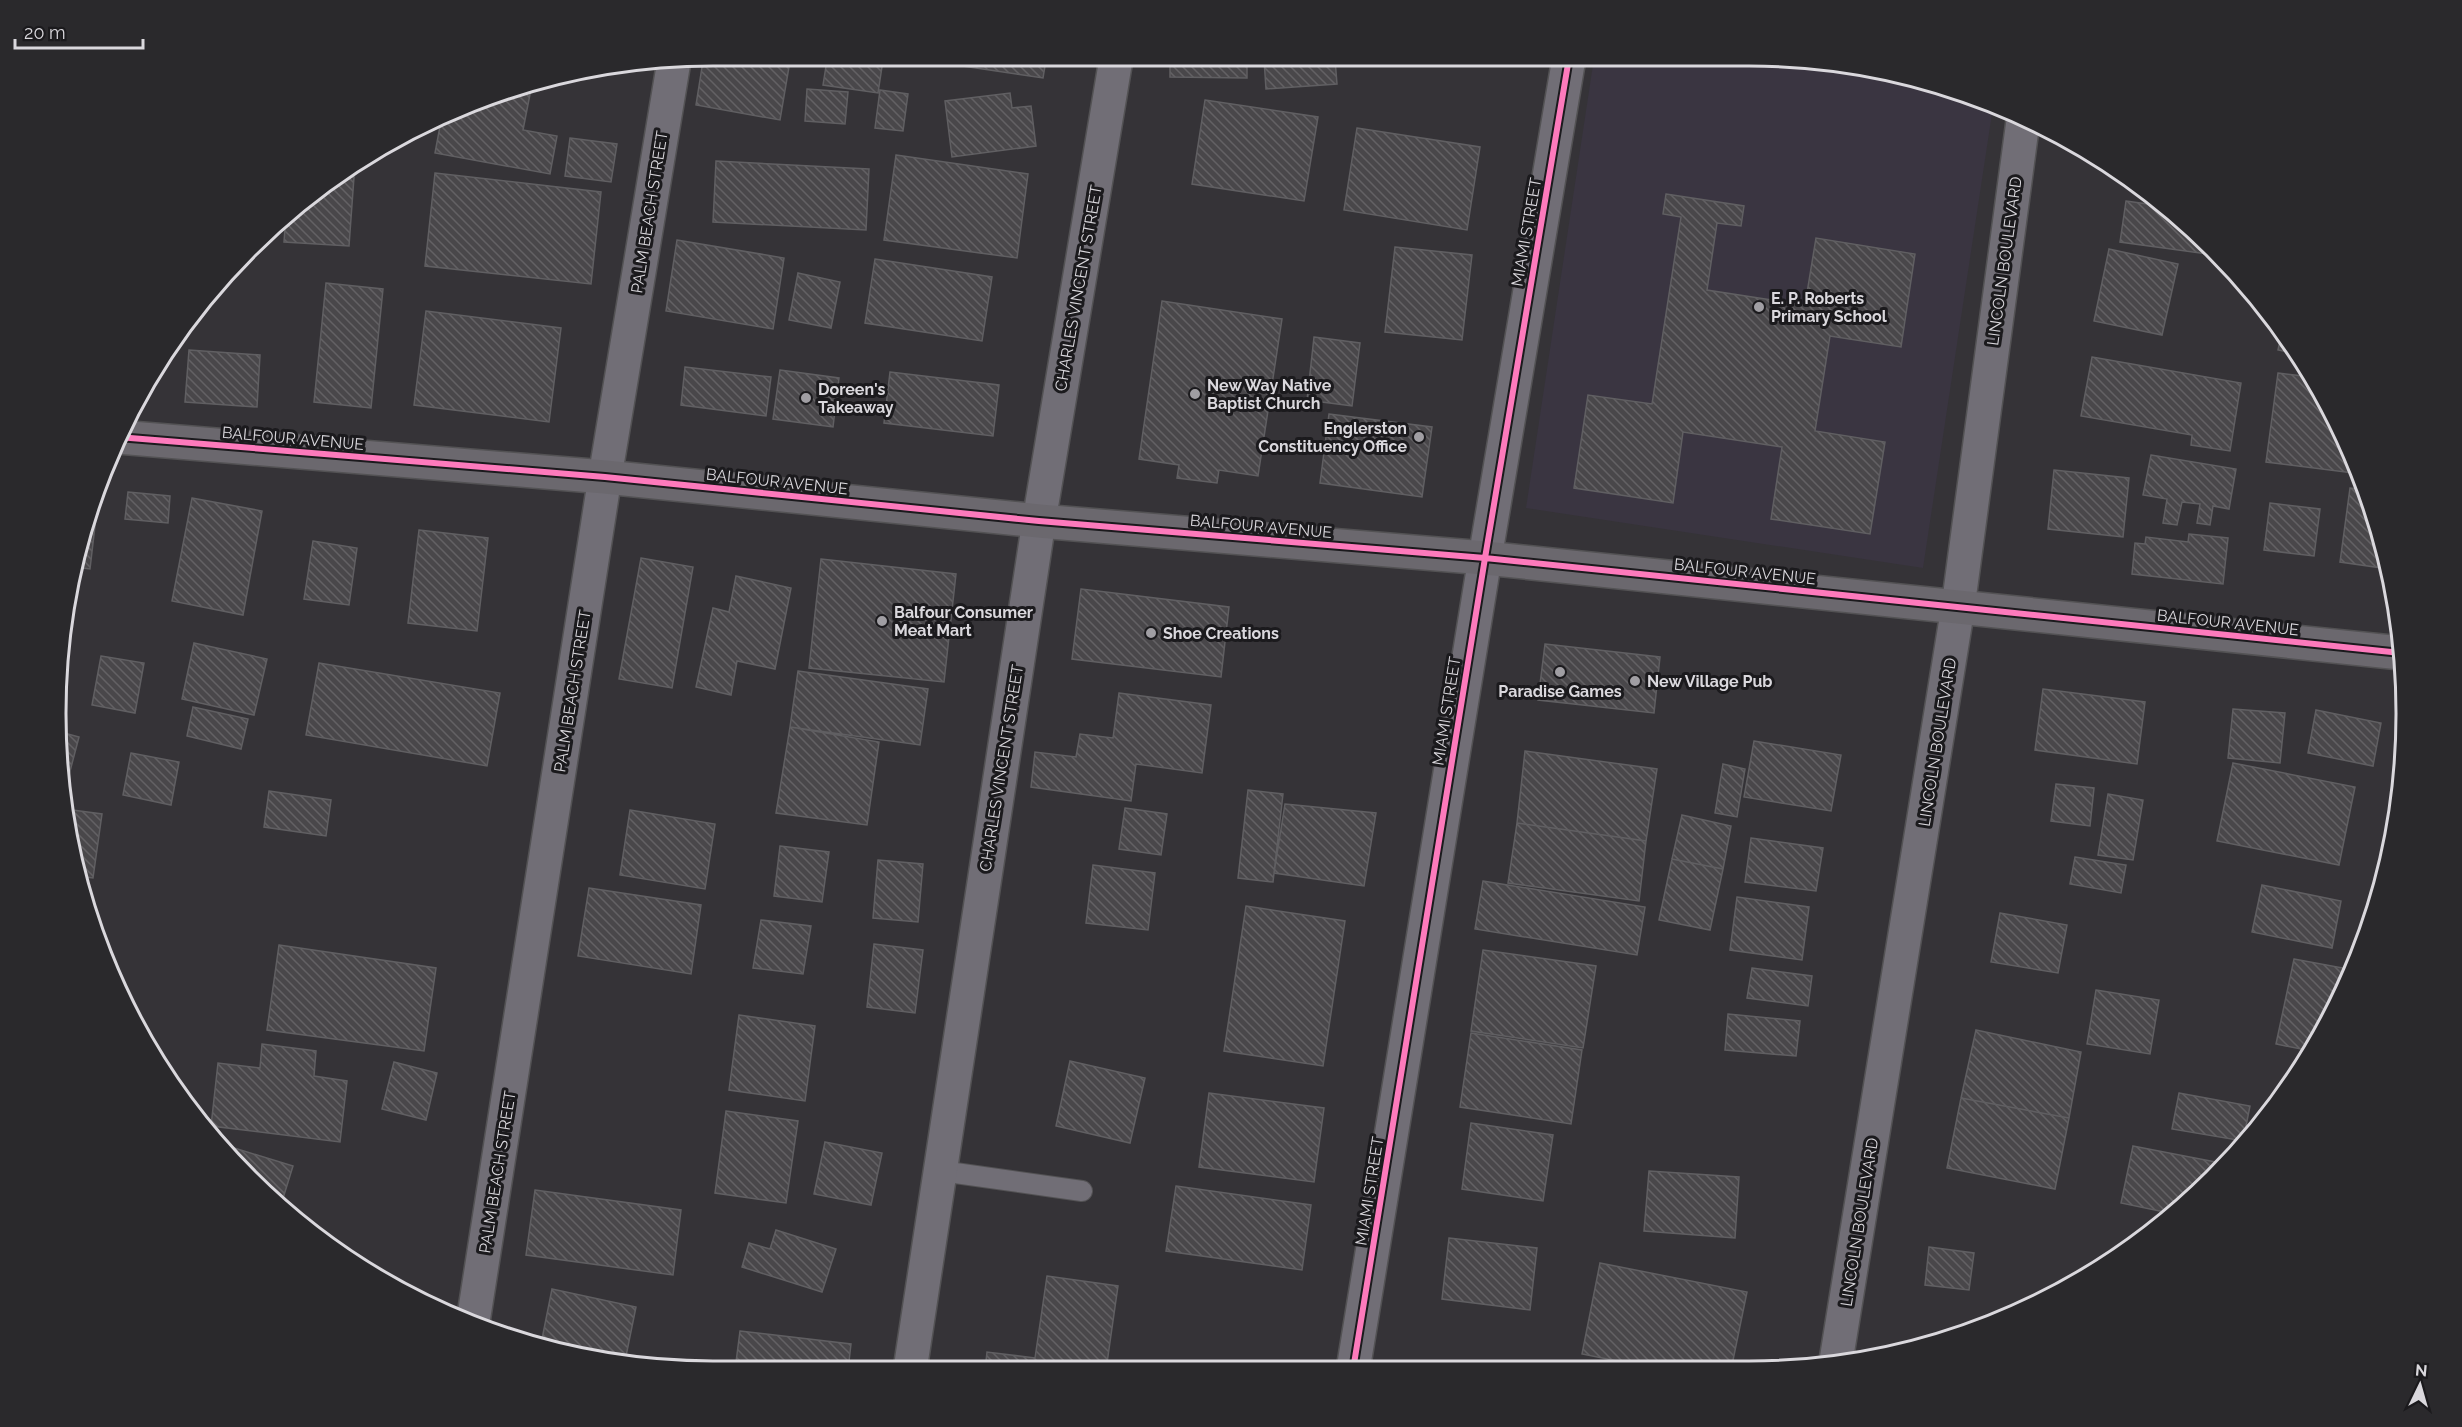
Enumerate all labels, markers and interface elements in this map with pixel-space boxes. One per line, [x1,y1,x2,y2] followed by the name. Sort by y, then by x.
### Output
[15,12,142,50] scale bar
[24,22,66,43] text: 20 m
[627,129,672,295] street label: PALM BEACH STREET
[1983,175,2026,347] street label: LINCOLN BOULEVARD
[1508,176,1545,288] street label: MIAMI STREET
[1051,183,1106,393] street label: CHARLES VINCENT STREET
[1771,289,1888,326] place label: E. P. Roberts Primary School
[1752,300,1766,314] marker: E. P. Roberts Primary School
[1207,376,1332,413] place label: New Way Native Baptist Church
[818,380,894,417] place label: Doreen's Takeaway
[1188,387,1202,401] marker: New Way Native Baptist Church
[799,391,813,405] marker: Doreen's Takeaway
[1258,419,1407,456] place label: Englerston Constituency Office
[221,423,365,454] street label: BALFOUR AVENUE
[1412,430,1426,444] marker: Englerston Constituency Office
[705,465,849,498] street label: BALFOUR AVENUE
[1189,511,1333,542] street label: BALFOUR AVENUE
[1673,555,1817,588] street label: BALFOUR AVENUE
[894,603,1033,640] place label: Balfour Consumer Meat Mart
[2156,606,2300,639] street label: BALFOUR AVENUE
[550,608,595,774] street label: PALM BEACH STREET
[875,614,889,628] marker: Balfour Consumer Meat Mart
[1163,624,1279,643] place label: Shoe Creations
[1144,626,1158,640] marker: Shoe Creations
[1429,655,1465,767] street label: MIAMI STREET
[1915,656,1960,828] street label: LINCOLN BOULEVARD
[976,663,1027,873] street label: CHARLES VINCENT STREET
[1553,665,1567,679] marker: Paradise Games
[1647,672,1772,691] place label: New Village Pub
[1628,674,1642,688] marker: New Village Pub
[1498,682,1622,701] place label: Paradise Games
[475,1089,520,1255] street label: PALM BEACH STREET
[1352,1135,1388,1247] street label: MIAMI STREET
[1837,1136,1882,1308] street label: LINCOLN BOULEVARD
[2390,1355,2450,1415] north arrow
[2414,1361,2428,1381] text: N

